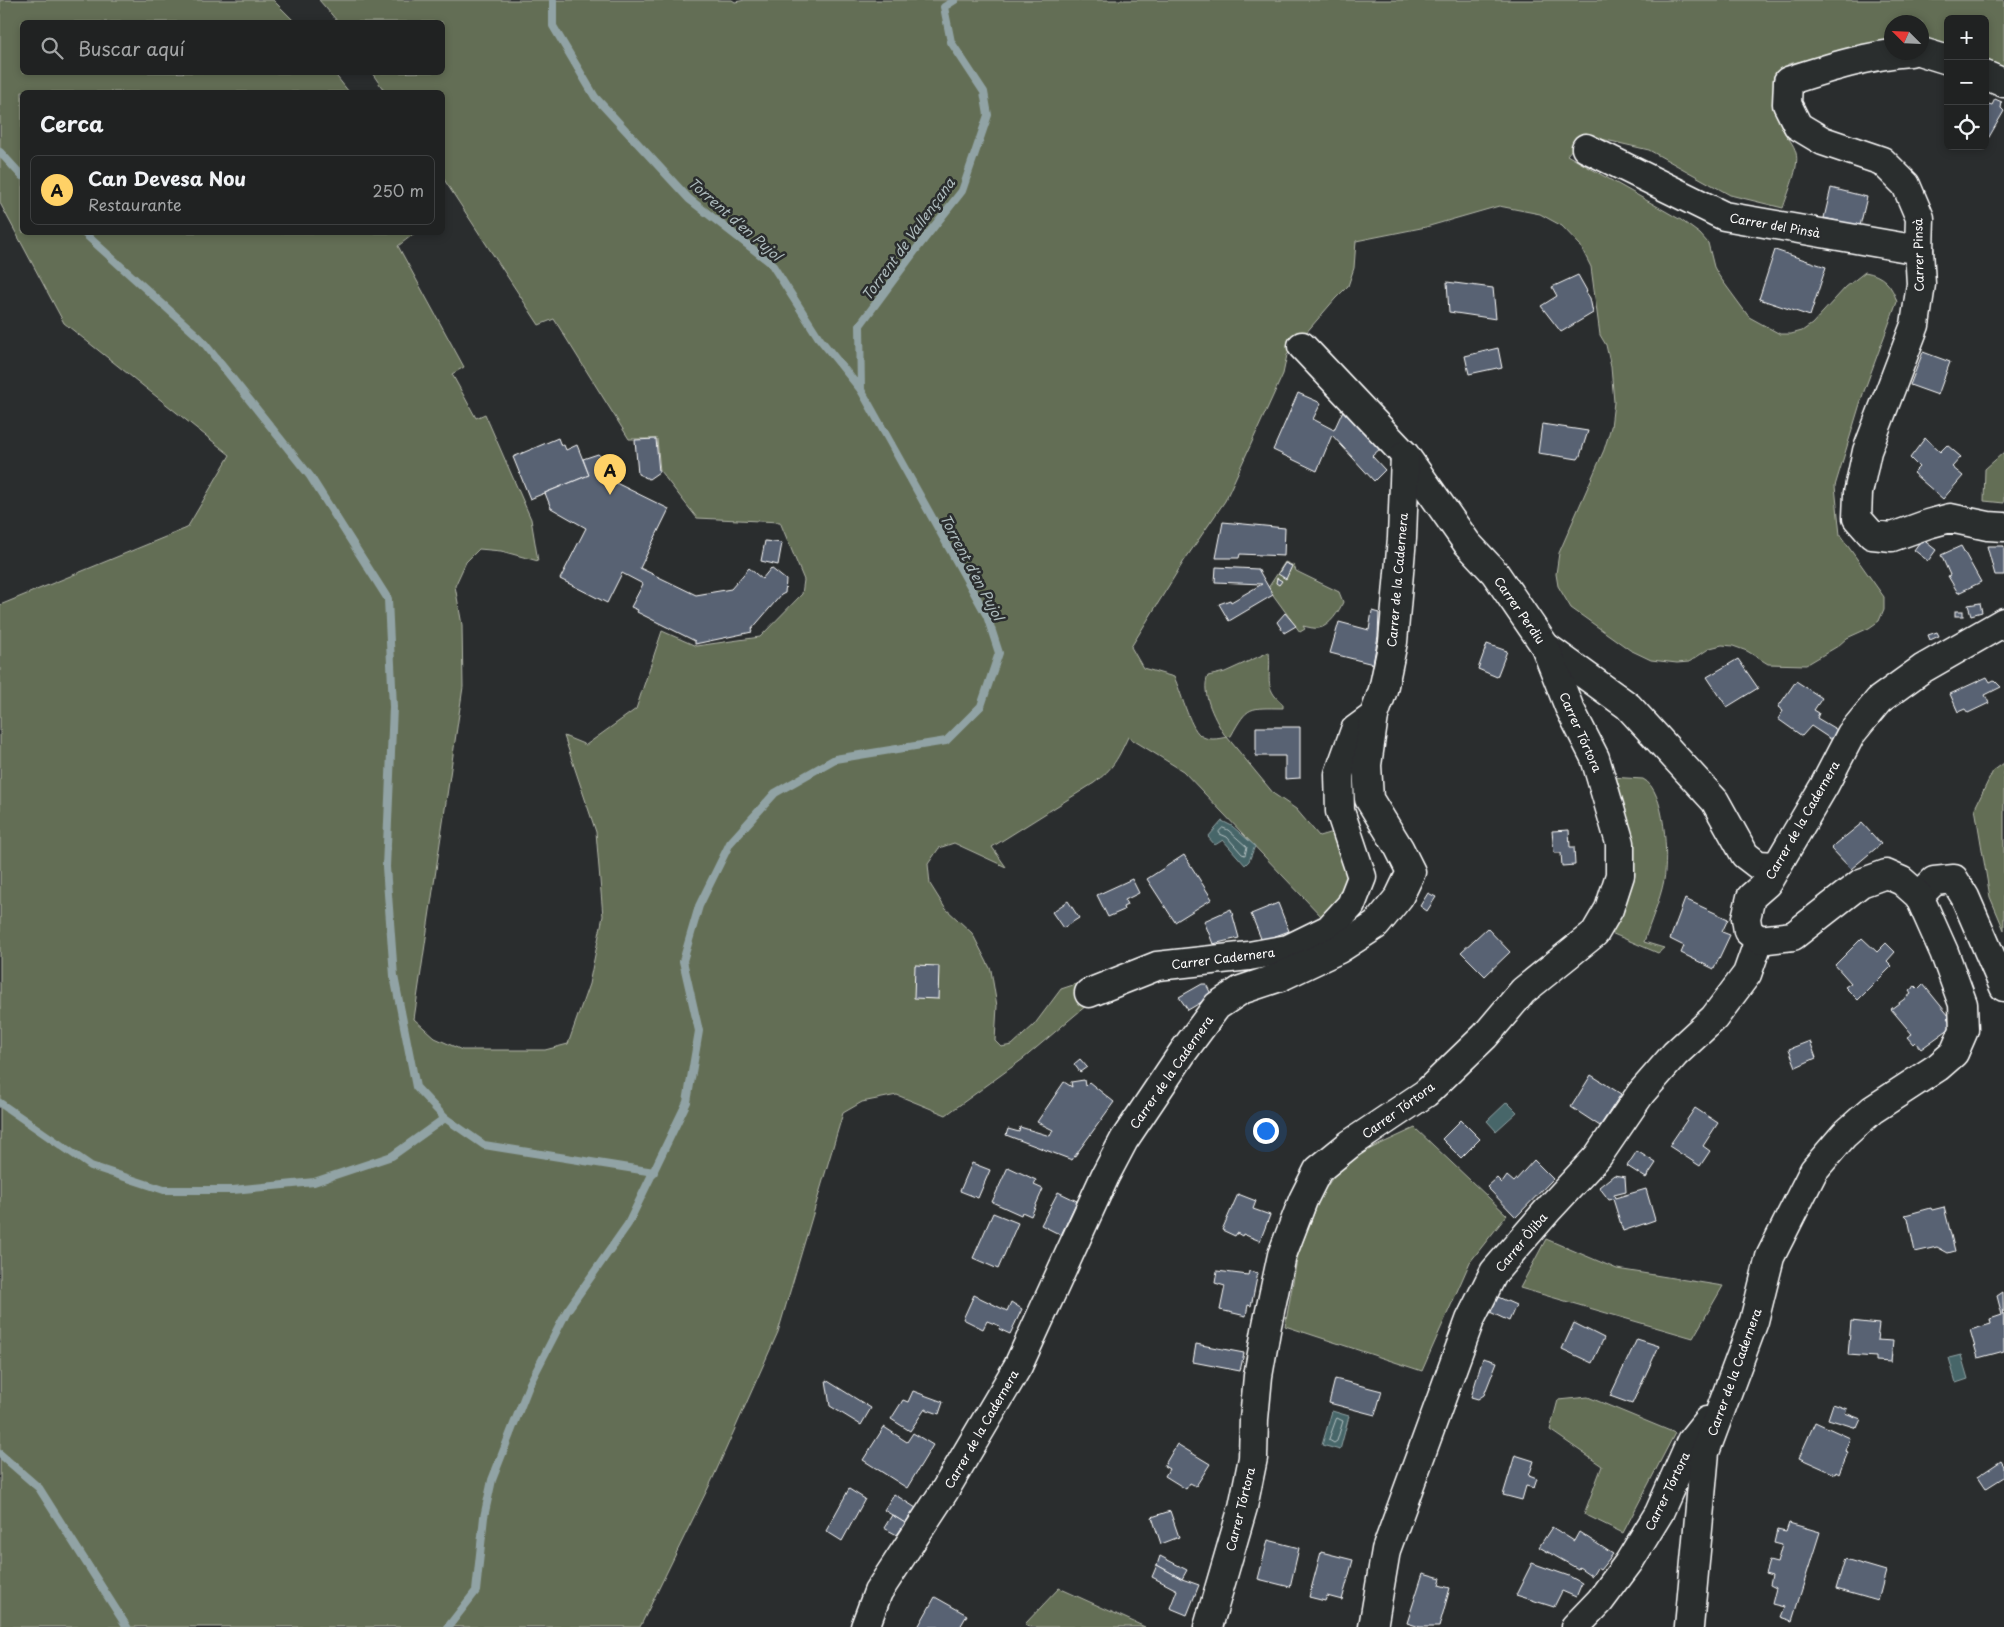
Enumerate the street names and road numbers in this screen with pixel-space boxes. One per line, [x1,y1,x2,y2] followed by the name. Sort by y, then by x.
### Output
[1728,208,1822,242] street label: Carrer del Pinsà
[1908,218,1928,292] street label: Carrer Pinsà
[1382,512,1412,648] street label: Carrer de la Cadernera
[1490,573,1550,647] street label: Carrer Perdiu
[1555,689,1607,775] street label: Carrer Tórtora
[1761,757,1844,883] street label: Carrer de la Cadernera
[1170,943,1276,973] street label: Carrer Cadernera
[1125,1011,1217,1132] street label: Carrer de la Cadernera
[1358,1077,1439,1143] street label: Carrer Tórtora
[1491,1208,1551,1276] street label: Carrer Òliba
[1703,1305,1766,1438] street label: Carrer de la Cadernera
[940,1366,1023,1492] street label: Carrer de la Cadernera
[1640,1448,1694,1534] street label: Carrer Tórtora
[1221,1465,1259,1553] street label: Carrer Tórtora

